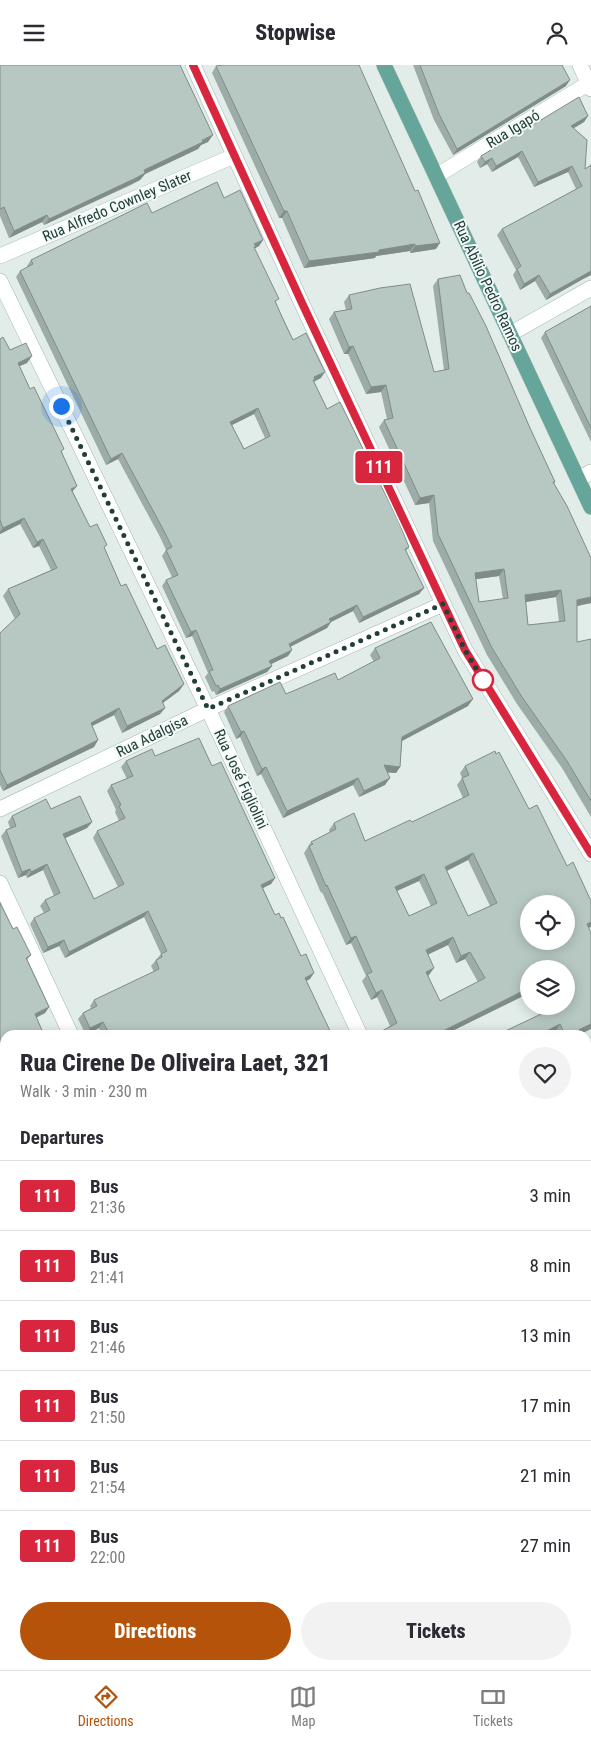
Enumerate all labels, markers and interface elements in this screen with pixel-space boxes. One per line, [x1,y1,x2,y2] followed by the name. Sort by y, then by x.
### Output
[20,19,48,47] icon: menu
[543,19,571,47] icon: person
[255,20,336,45] text: Stopwise
[483,106,543,152] street label: Rua Igapó
[40,166,195,246] street label: Rua Alfredo Cownley Slater
[450,218,526,354] street label: Rua Abílio Pedro Ramos
[49,394,74,419] your location
[350,451,408,483] line badge: 111
[365,456,393,477] text: 111
[472,669,494,691] unlabelled marker
[113,711,191,761] street label: Rua Adalgisa
[210,726,272,832] street label: Rua José Figliolini
[520,895,575,1015] map controls
[520,895,575,950] button: locate
[520,960,575,1015] button: layers
[519,1047,571,1099] button: heart
[20,1049,331,1077] text: Rua Cirene De Oliveira Laet, 321
[20,1082,147,1101] text: Walk · 3 min · 230 m
[20,1126,104,1149] text: Departures
[90,1175,119,1198] text: Bus
[529,1184,571,1207] text: 3 min
[34,1185,61,1206] text: 111
[90,1198,125,1217] text: 21:36
[90,1245,119,1268] text: Bus
[529,1254,571,1277] text: 8 min
[34,1255,61,1276] text: 111
[90,1268,125,1287] text: 21:41
[90,1315,119,1338] text: Bus
[520,1324,571,1347] text: 13 min
[34,1325,61,1346] text: 111
[90,1338,125,1357] text: 21:46
[90,1385,119,1408] text: Bus
[520,1394,571,1417] text: 17 min
[34,1395,61,1416] text: 111
[90,1408,125,1427] text: 21:50
[90,1455,119,1478] text: Bus
[520,1464,571,1487] text: 21 min
[34,1465,61,1486] text: 111
[90,1478,125,1497] text: 21:54
[90,1525,119,1548] text: Bus
[520,1534,571,1557] text: 27 min
[34,1535,61,1556] text: 111
[90,1548,125,1567] text: 22:00
[20,1602,291,1660] button: Directions
[301,1602,571,1660] button: Tickets
[78,1683,134,1729] tab: Directions
[289,1683,317,1729] tab: Map
[473,1683,513,1729] tab: Tickets

